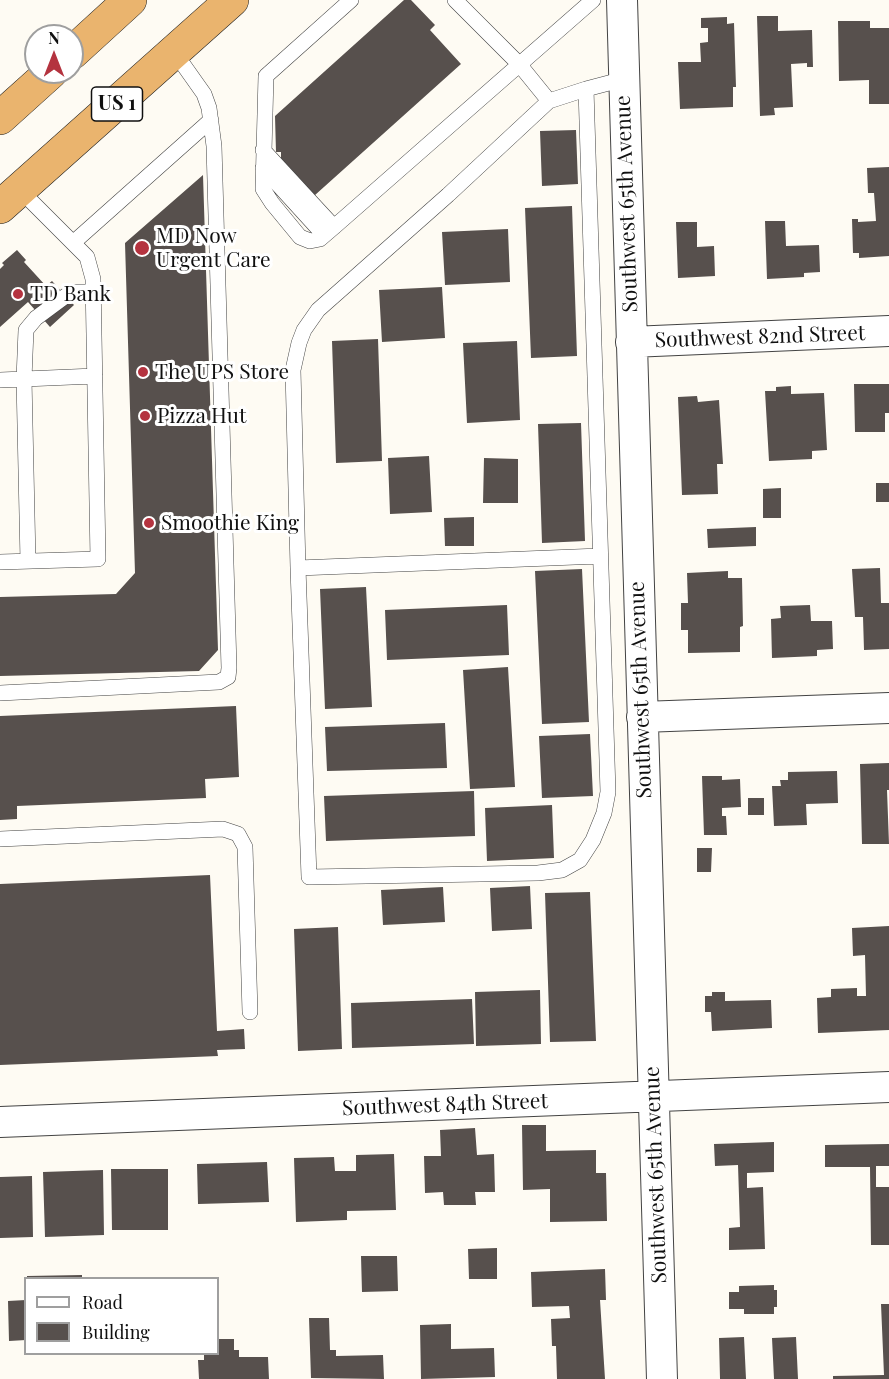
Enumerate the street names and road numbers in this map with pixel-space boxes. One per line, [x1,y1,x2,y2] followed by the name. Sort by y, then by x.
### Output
[92,87,142,121] road number: US 1
[611,95,643,313] street label: Southwest 65th Avenue
[654,321,866,353] street label: Southwest 82nd Street
[625,581,657,799] street label: Southwest 65th Avenue
[640,1066,672,1284] street label: Southwest 65th Avenue
[342,1089,548,1121] street label: Southwest 84th Street

